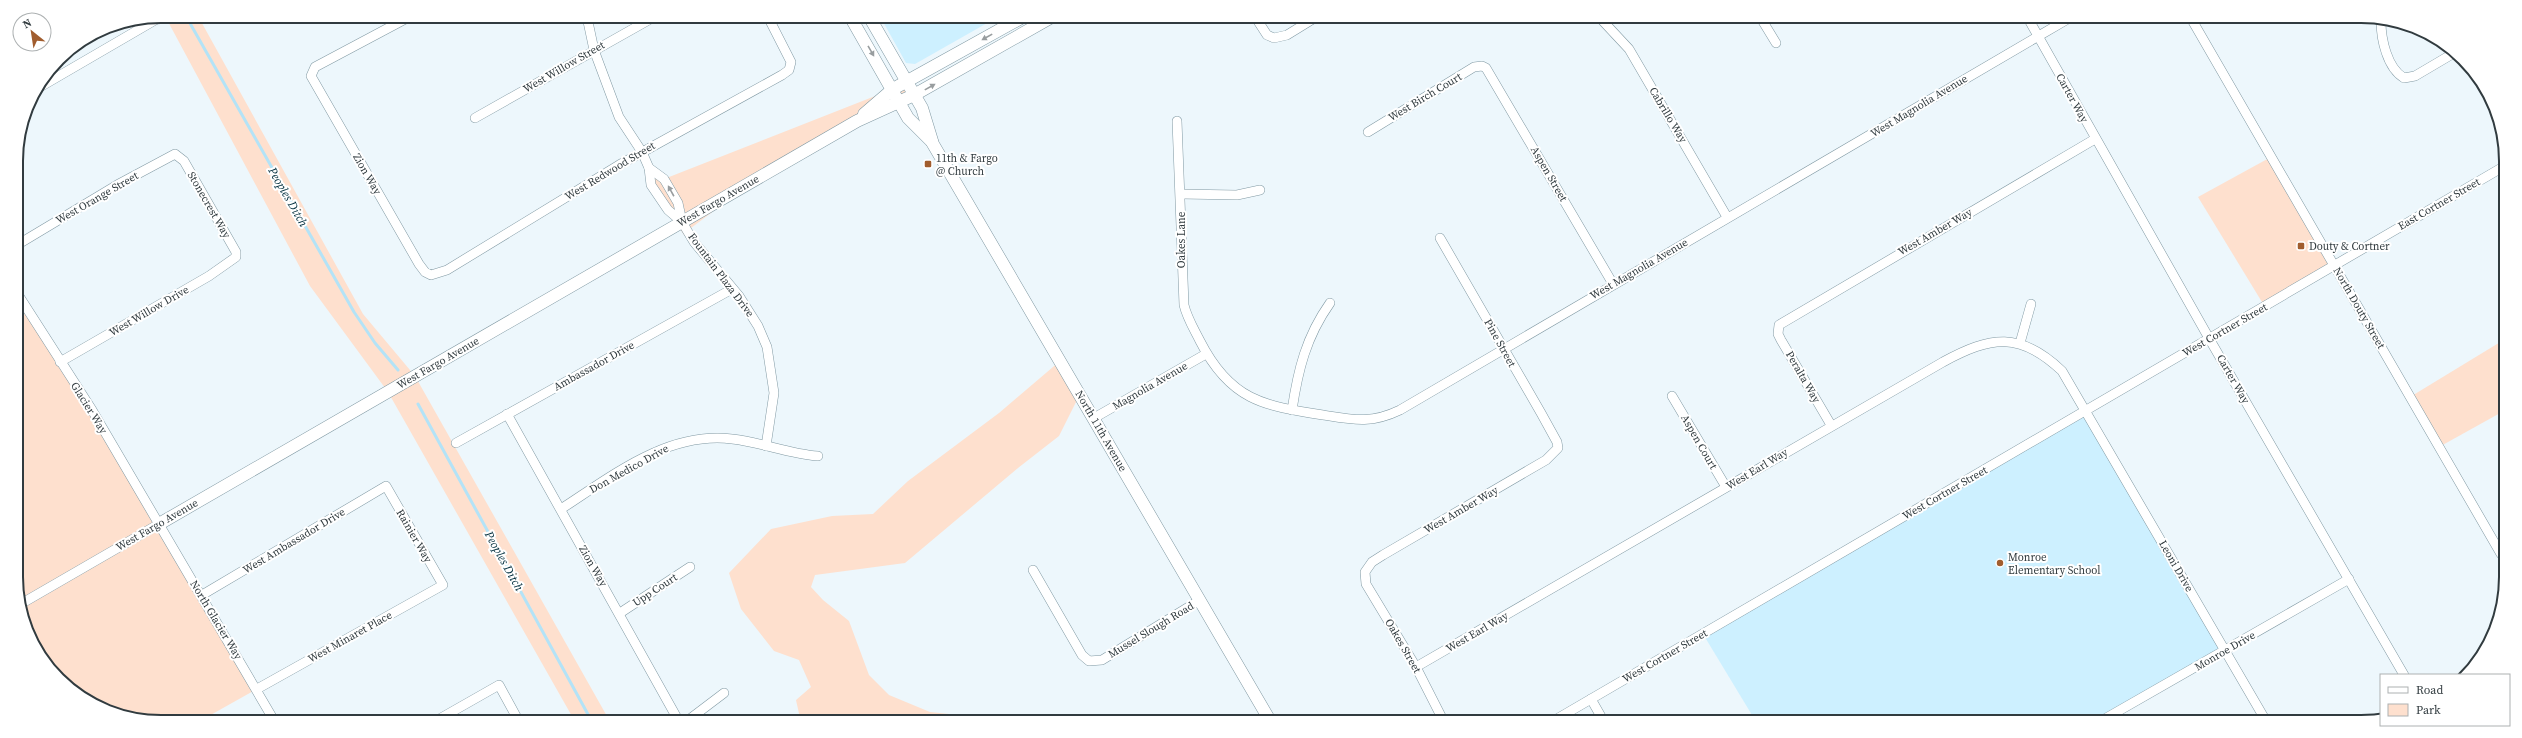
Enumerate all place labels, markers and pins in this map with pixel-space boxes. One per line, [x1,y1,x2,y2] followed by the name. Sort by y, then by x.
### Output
[936,151,998,179] place label: 11th & Fargo @ Church
[923,159,933,169] marker: 11th & Fargo @ Church
[2309,239,2390,254] place label: Douty & Cortner
[2296,241,2306,251] marker: Douty & Cortner
[2008,550,2100,578] place label: Monroe Elementary School
[1995,558,2005,568] marker: Monroe Elementary School

